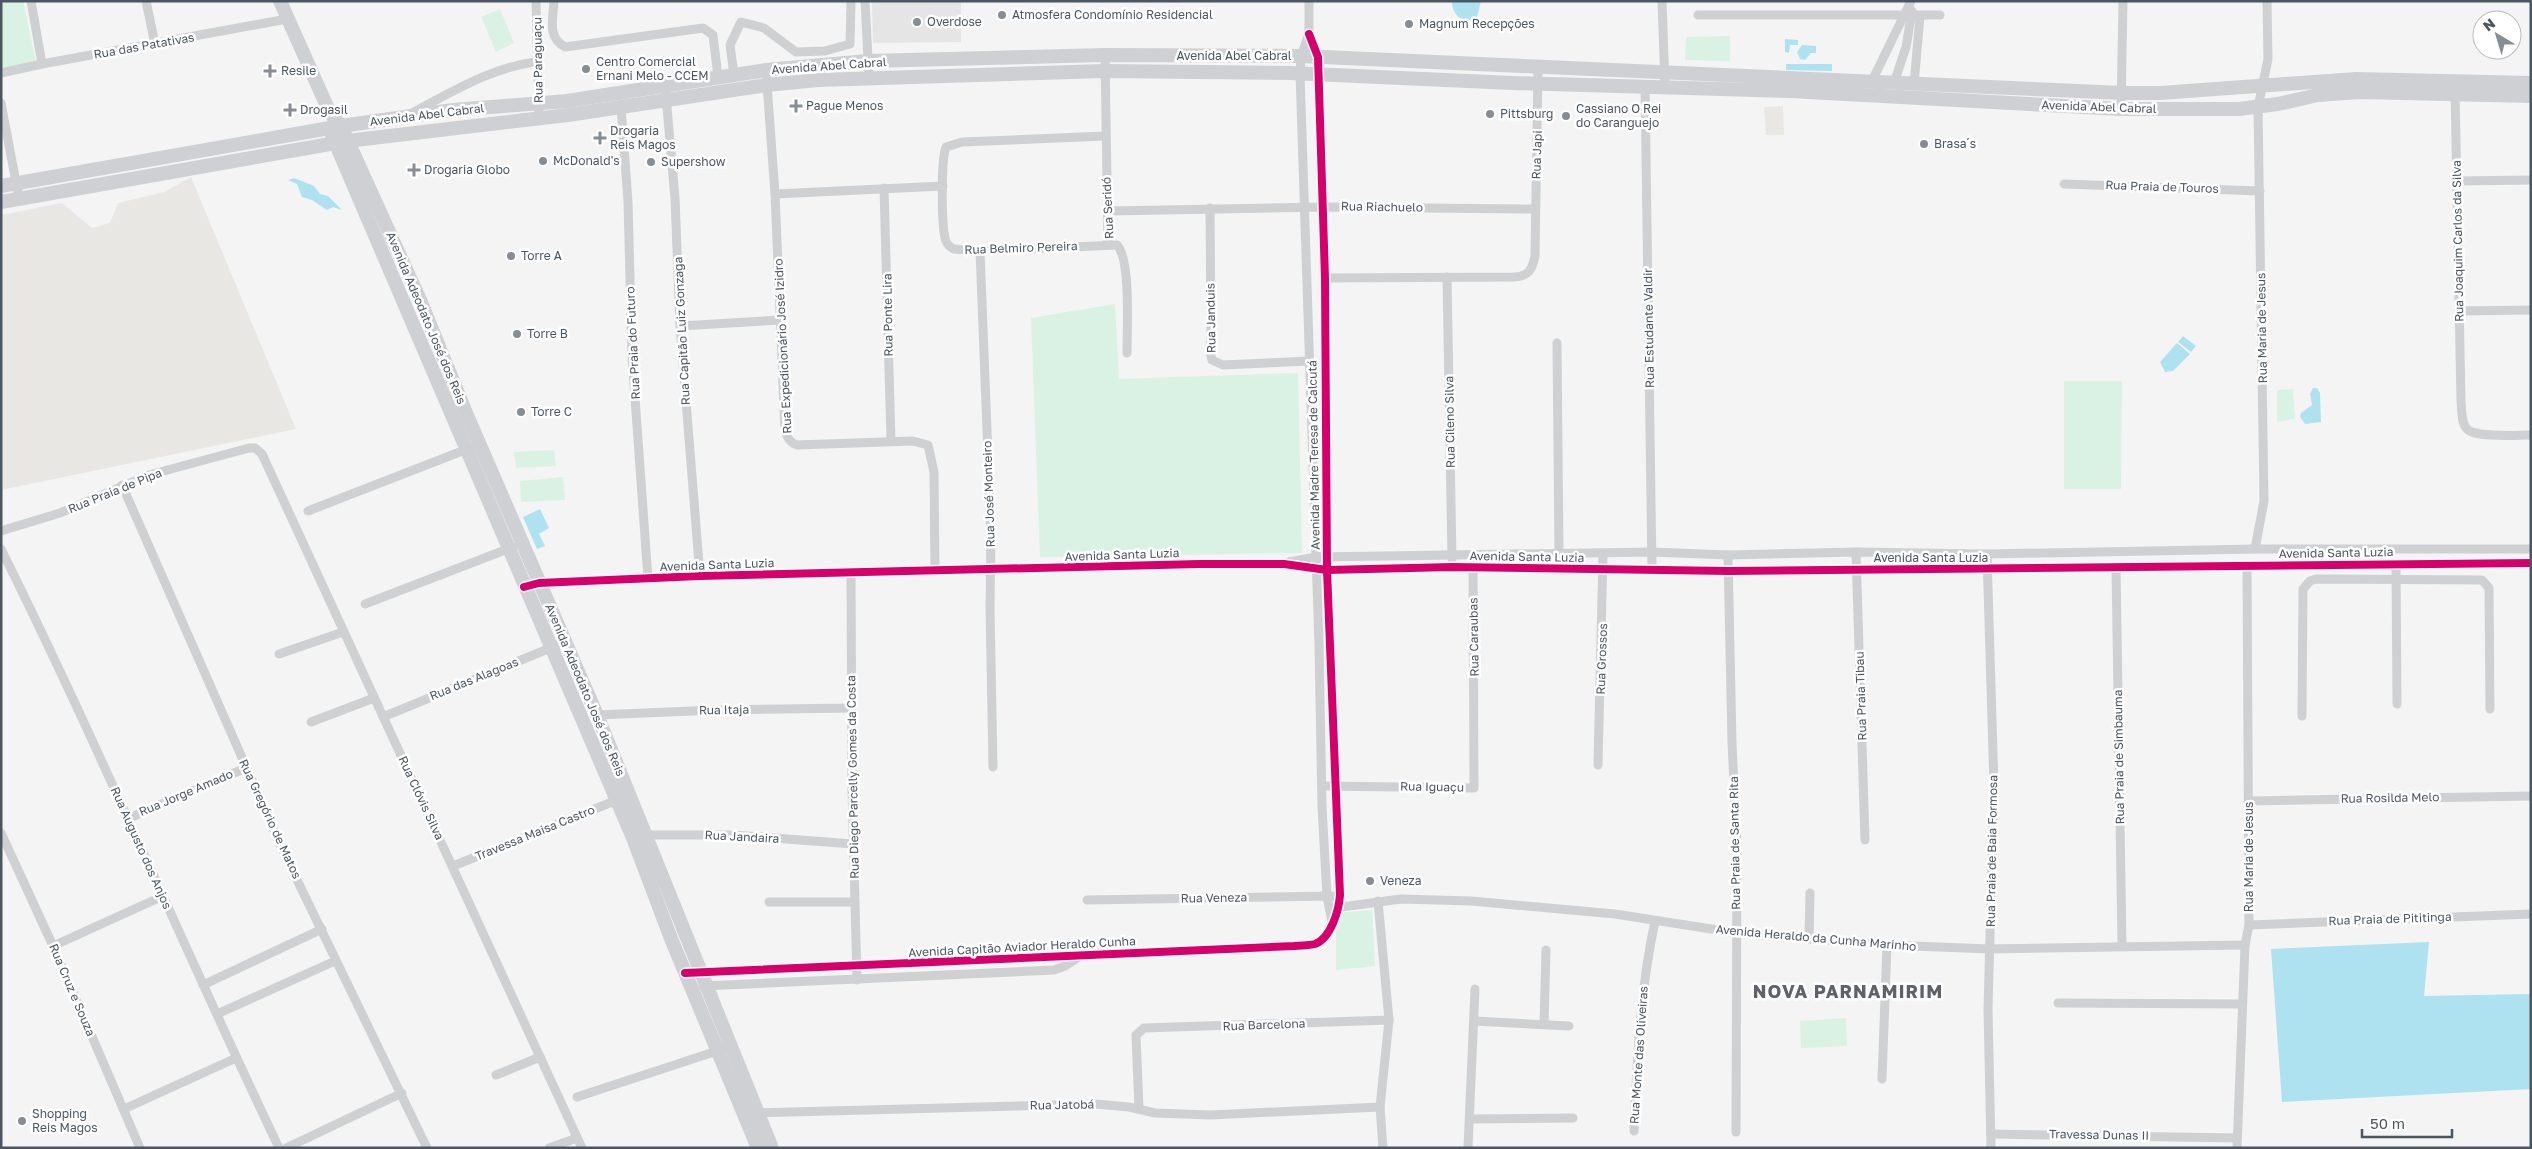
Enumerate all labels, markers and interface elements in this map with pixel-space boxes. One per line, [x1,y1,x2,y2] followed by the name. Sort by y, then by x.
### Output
[1012,7,1213,22] place label: Atmosfera Condomínio Residencial
[996,9,1008,21] marker: Atmosfera Condomínio Residencial
[2472,10,2522,60] north arrow
[927,14,982,29] place label: Overdose
[2479,14,2498,34] text: N
[911,16,923,28] marker: Overdose
[1419,16,1535,31] place label: Magnum Recepções
[529,17,546,103] street label: Rua Paraguaçu
[1403,18,1415,30] marker: Magnum Recepções
[92,29,195,62] street label: Rua das Patativas
[1176,48,1292,63] street label: Avenida Abel Cabral
[596,54,708,83] place label: Centro Comercial Ernani Melo - CCEM
[771,54,887,77] street label: Avenida Abel Cabral
[281,63,316,78] place label: Resile
[580,63,592,75] marker: Centro Comercial Ernani Melo - CCEM
[263,64,277,78] marker: Resile
[2041,97,2157,116] street label: Avenida Abel Cabral
[806,98,883,113] place label: Pague Menos
[369,100,485,129] street label: Avenida Abel Cabral
[790,100,802,112] marker: Pague Menos
[1576,101,1661,130] place label: Cassiano O Rei do Caranguejo
[300,102,348,117] place label: Drogasil
[284,104,296,116] marker: Drogasil
[1500,106,1554,121] place label: Pittsburg
[1484,108,1496,120] marker: Pittsburg
[1560,110,1572,122] marker: Cassiano O Rei do Caranguejo
[610,123,676,152] place label: Drogaria Reis Magos
[1528,130,1545,180] street label: Rua Japi
[594,132,606,144] marker: Drogaria Reis Magos
[1934,136,1976,151] place label: Brasa´s
[1918,138,1930,150] marker: Brasa´s
[553,153,620,168] place label: McDonald's
[661,154,726,169] place label: Supershow
[537,155,549,167] marker: McDonald's
[645,156,657,168] marker: Supershow
[2449,160,2466,322] street label: Rua Joaquim Carlos da Silva
[424,162,510,177] place label: Drogaria Globo
[408,164,420,176] marker: Drogaria Globo
[1098,177,1117,239] street label: Rua Seridó
[2105,177,2219,196] street label: Rua Praia de Touros
[1341,198,1423,215] street label: Rua Riachuelo
[383,229,470,406] street label: Avenida Adeodato José dos Reis
[964,238,1078,257] street label: Rua Belmiro Pereira
[521,248,562,263] place label: Torre A
[505,250,517,262] marker: Torre A
[670,256,693,406] street label: Rua Capitão Luiz Gonzaga
[770,258,795,434] street label: Rua Expedicionário José Izidro
[1640,268,1657,388] street label: Rua Estudante Valdir
[879,273,896,357] street label: Rua Ponte Lira
[2253,273,2270,383] street label: Rua Maria de Jesus
[1202,283,1219,353] street label: Rua Janduis
[622,286,643,400] street label: Rua Praia do Futuro
[527,326,568,341] place label: Torre B
[511,328,523,340] marker: Torre B
[1304,360,1323,550] street label: Avenida Madre Teresa de Calcutá
[1441,376,1458,468] street label: Rua Cileno Silva
[531,404,572,419] place label: Torre C
[515,406,527,418] marker: Torre C
[979,440,998,548] street label: Rua José Monteiro
[66,465,164,516] street label: Rua Praia de Pipa
[2278,544,2394,561] street label: Avenida Santa Luzia
[1064,545,1180,564] street label: Avenida Santa Luzia
[1469,548,1585,565] street label: Avenida Santa Luzia
[1874,550,1988,565] street label: Avenida Santa Luzia
[659,555,775,574] street label: Avenida Santa Luzia
[1465,597,1482,677] street label: Rua Caraubas
[542,601,629,778] street label: Avenida Adeodato José dos Reis
[1593,623,1610,695] street label: Rua Grossos
[1851,651,1870,741] street label: Rua Praia Tibau
[427,654,520,703] street label: Rua das Alagoas
[843,675,862,879] street label: Rua Diego Parcelly Gomes da Costa
[2110,689,2127,825] street label: Rua Praia de Simbauma
[699,702,749,717] street label: Rua Itaja
[395,754,447,842] street label: Rua Clóvis Silva
[236,757,305,881] street label: Rua Gregório de Matos
[137,766,235,819] street label: Rua Jorge Amado
[1983,775,2000,927] street label: Rua Praia de Baia Formosa
[1726,776,1743,910] street label: Rua Praia de Santa Rita
[1400,778,1464,795] street label: Rua Iguaçu
[108,784,175,911] street label: Rua Augusto dos Anjos
[2340,789,2440,806] street label: Rua Rosilda Melo
[473,802,597,863] street label: Travessa Maisa Castro
[2241,802,2256,912] street label: Rua Maria de Jesus
[704,827,780,846] street label: Rua Jandaira
[1380,873,1422,888] place label: Veneza
[1364,875,1376,887] marker: Veneza
[1181,889,1247,906] street label: Rua Veneza
[2328,909,2452,928] street label: Rua Praia de Pititinga
[1715,921,1917,954] street label: Avenida Heraldo da Cunha Marinho
[908,933,1136,960] street label: Avenida Capitão Aviador Heraldo Cunha
[46,941,99,1038] street label: Rua Cruz e Souza
[1753,980,1943,1002] district label: NOVA PARNAMIRIM
[1626,985,1651,1124] street label: Rua Monte das Oliveiras
[1222,1016,1306,1033] street label: Rua Barcelona
[1030,1096,1094,1113] street label: Rua Jatobá
[32,1106,98,1135] place label: Shopping Reis Magos
[2362,1106,2452,1138] scale bar
[2370,1114,2405,1132] text: 50 m
[16,1115,28,1127] marker: Shopping Reis Magos
[2049,1126,2149,1143] street label: Travessa Dunas II

